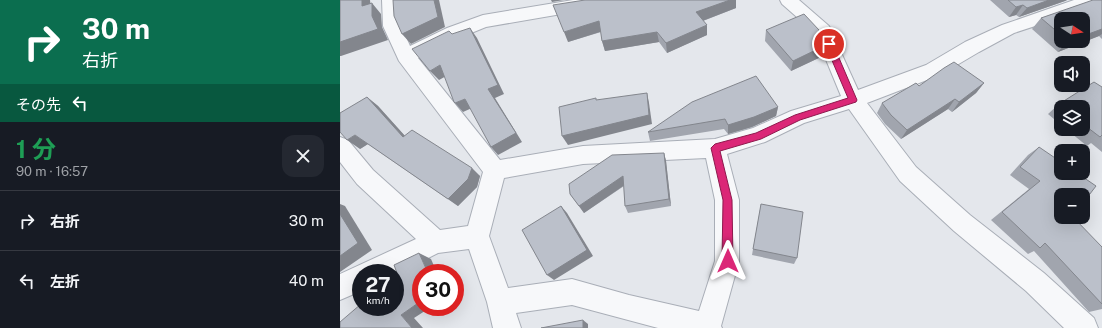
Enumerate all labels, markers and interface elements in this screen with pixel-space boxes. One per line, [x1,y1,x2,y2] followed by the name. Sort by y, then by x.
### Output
[82,12,150,45] text: 30 m
[1054,12,1090,48] north arrow
[1054,12,1090,224] map controls
[16,16,68,68] icon: right
[812,27,846,61] pin
[818,33,840,55] icon: arrive
[82,50,118,71] text: 右折
[1054,56,1090,92] button: sound
[69,92,91,114] icon: left
[16,96,61,113] text: その先
[1054,100,1090,136] button: layers
[16,135,56,163] text: 1 分
[282,135,324,177] button: close
[1054,144,1090,180] button: +
[16,164,88,179] text: 90 m · 16:57
[1054,188,1090,224] button: −
[16,210,38,232] icon: right
[289,212,324,229] text: 30 m
[50,213,80,230] text: 右折
[707,240,749,282] position arrow
[412,264,464,316] speed limit sign: 30
[16,270,38,292] icon: left
[289,272,324,289] text: 40 m
[50,273,80,290] text: 左折
[365,273,391,297] text: 27
[366,294,390,306] text: km/h

